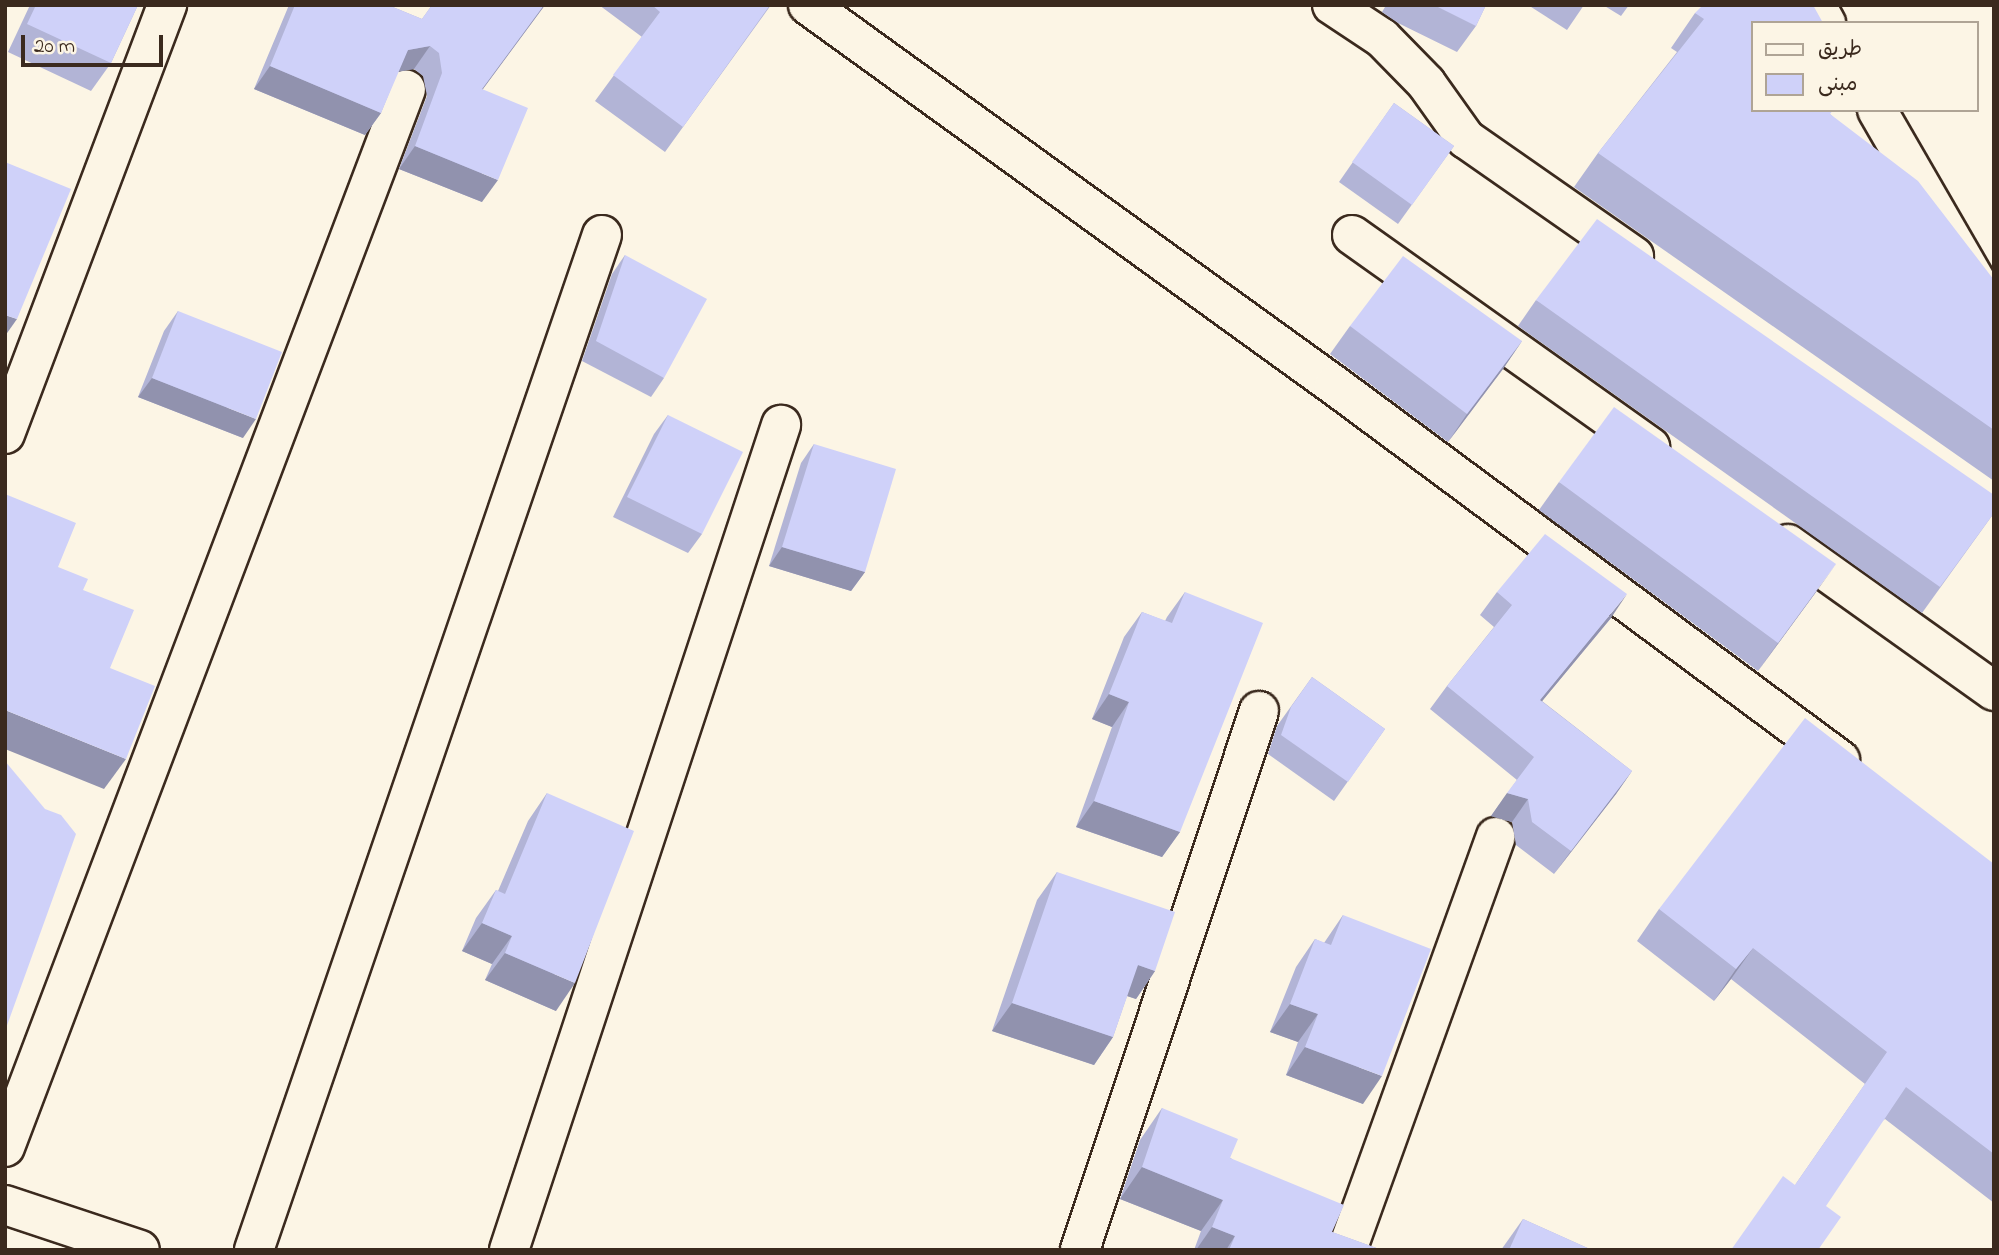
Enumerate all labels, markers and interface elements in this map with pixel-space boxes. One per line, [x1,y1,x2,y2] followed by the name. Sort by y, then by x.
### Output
[24,21,166,65] scale bar
[1750,21,1978,112] legend
[34,32,75,62] text: 20 m
[1818,35,1862,65] text: طريق
[1818,70,1857,100] text: مبنى

